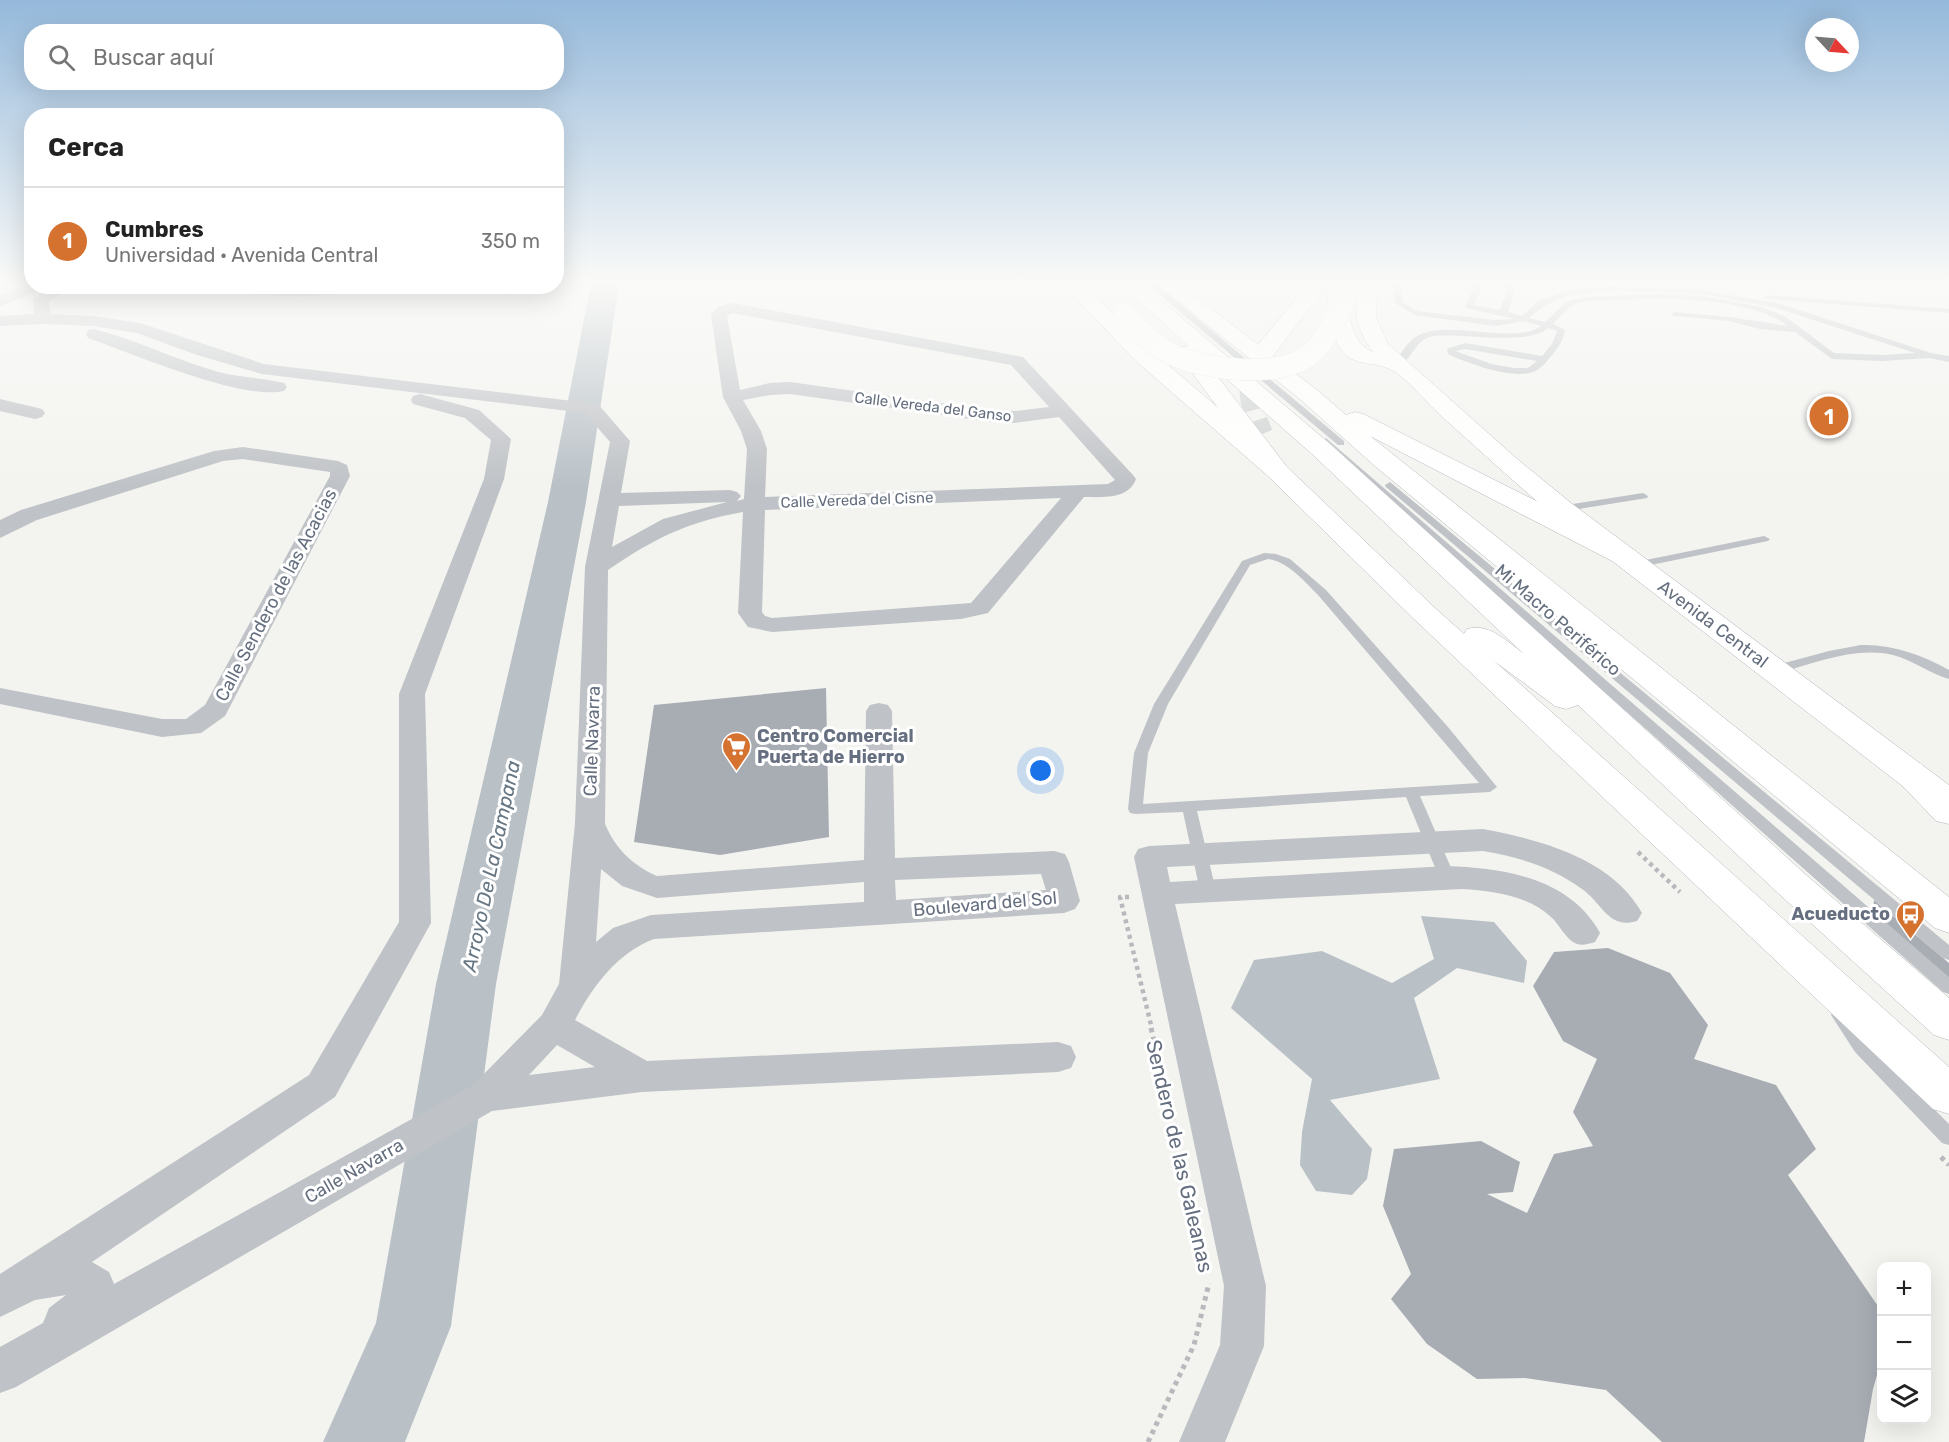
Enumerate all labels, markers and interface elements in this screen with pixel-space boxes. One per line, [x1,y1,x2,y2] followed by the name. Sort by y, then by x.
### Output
[1805,18,1859,72] north arrow
[24,24,564,90] search box
[45,41,78,74] icon: search
[93,44,214,71] text: Buscar aquí
[48,132,124,163] text: Cerca
[105,216,204,243] text: Cumbres
[63,229,72,253] text: 1
[481,229,540,253] text: 350 m
[105,243,378,267] text: Universidad · Avenida Central
[853,388,1013,426] street label: Calle Vereda del Ganso
[1810,394,1848,438] pin: 1
[211,485,341,705] street label: Calle Sendero de las Acacias
[780,488,934,512] street label: Calle Vereda del Cisne
[1491,559,1625,681] street label: Mi Macro Periférico
[1653,575,1773,673] street label: Avenida Central
[579,685,605,797] street label: Calle Navarra
[757,725,914,768] place label: Centro Comercial Puerta de Hierro
[720,730,752,772] supermarket icon: Centro Comercial Puerta de Hierro
[1026,756,1055,785] your location
[457,758,525,975] water label: Arroyo De La Campana
[912,887,1058,921] street label: Boulevard del Sol
[1895,898,1927,940] bus stop icon: Acueducto
[1791,903,1890,925] place label: Acueducto
[1141,1037,1219,1275] street label: Sendero de las Galeanas
[301,1134,407,1208] street label: Calle Navarra
[1877,1262,1931,1424] map controls
[1877,1262,1931,1316] button: +
[1877,1316,1931,1370] button: −
[1877,1370,1931,1424] button: layers

